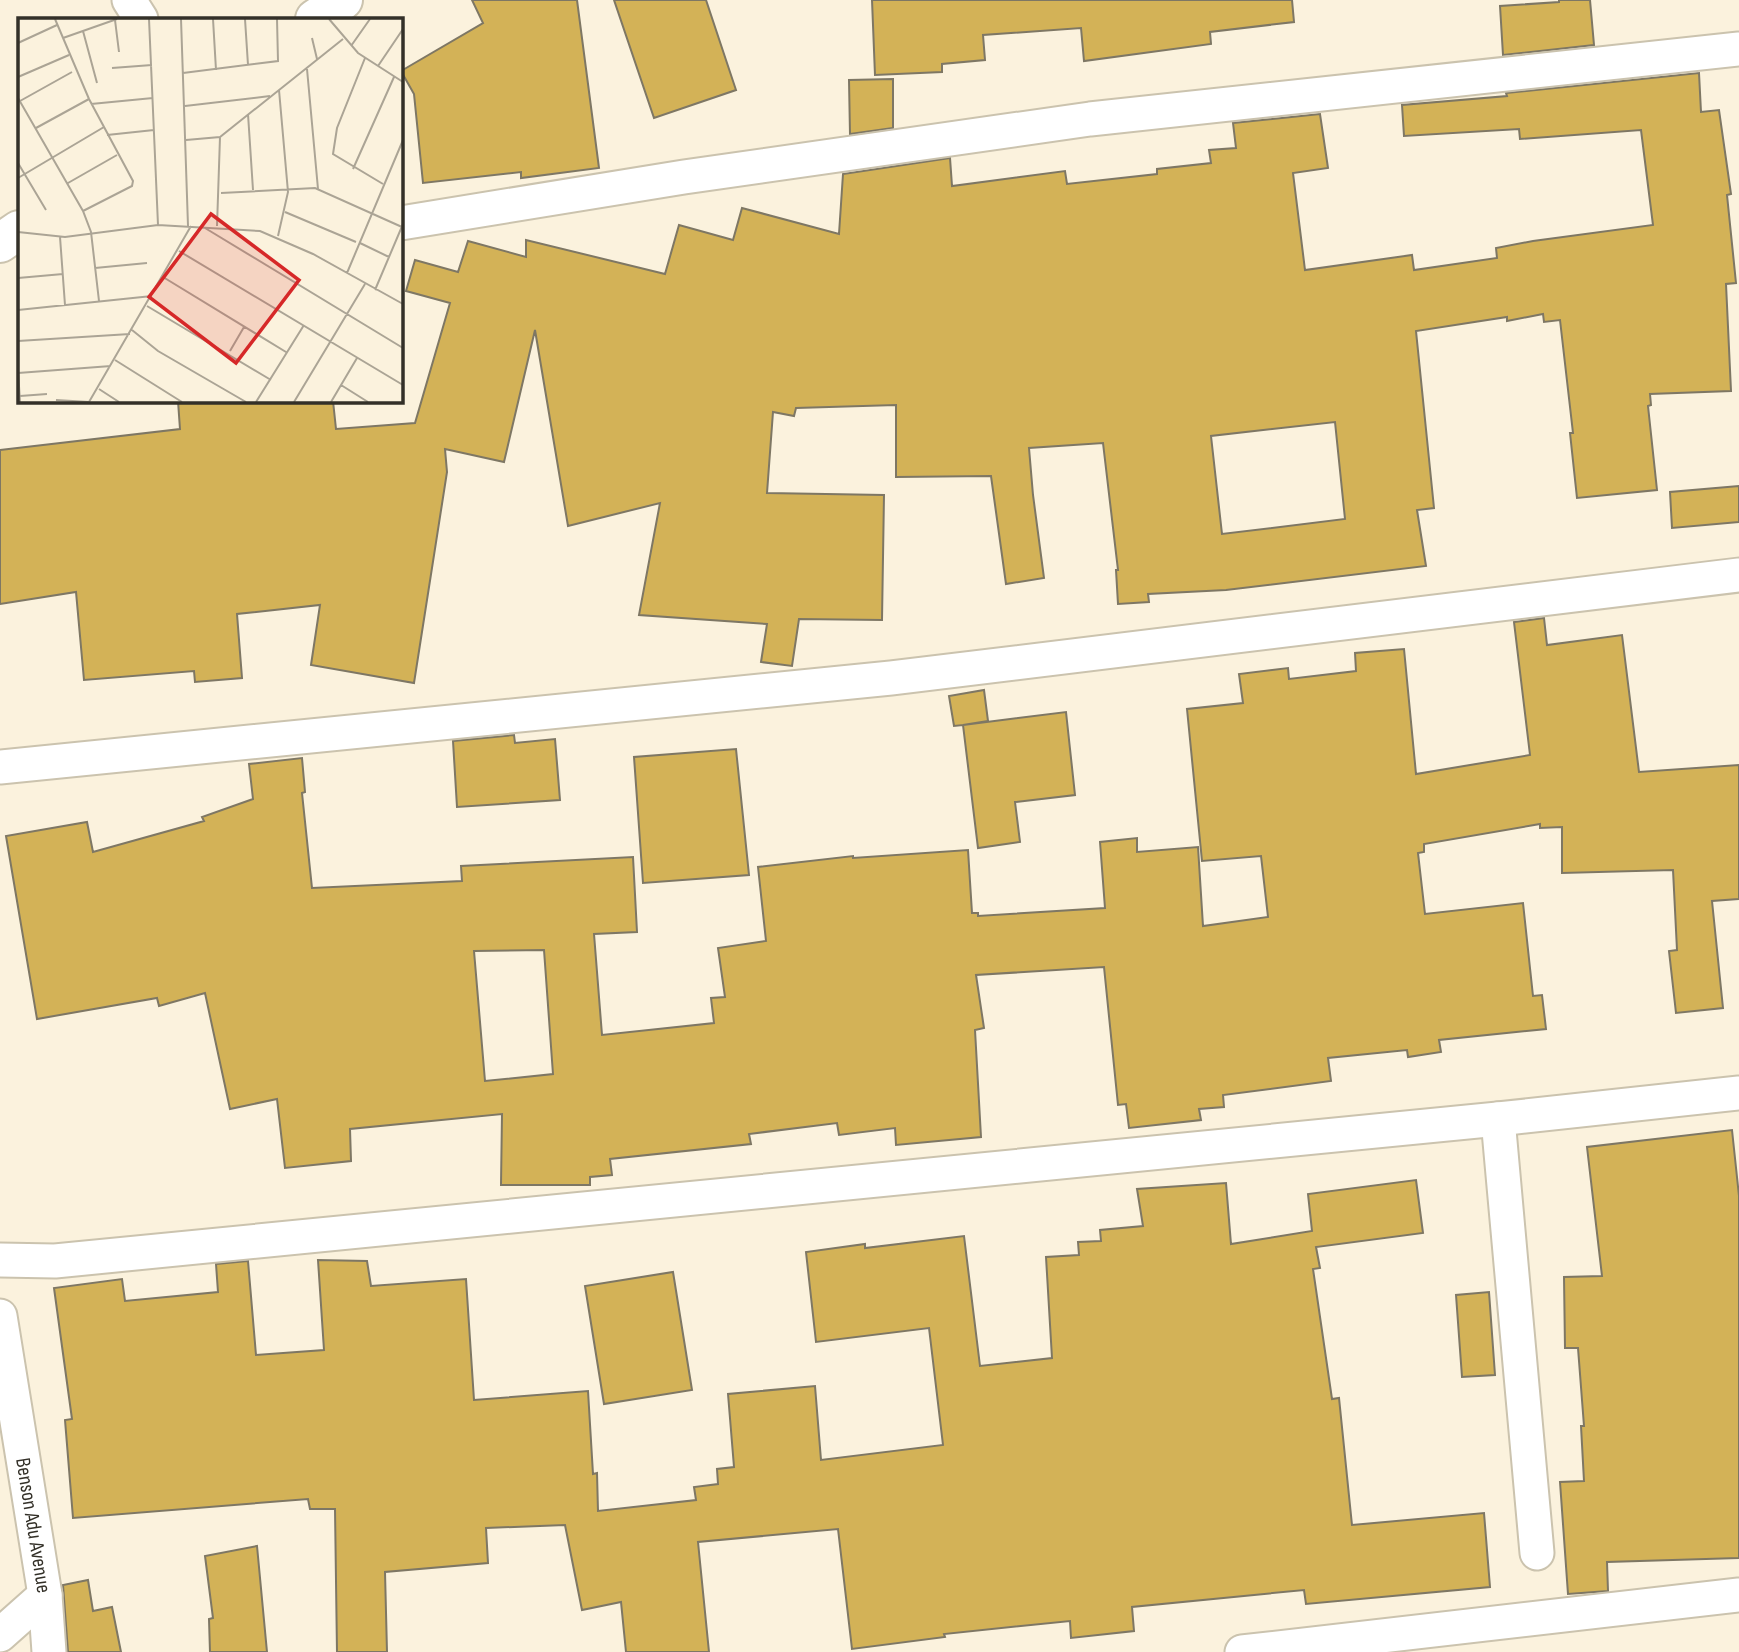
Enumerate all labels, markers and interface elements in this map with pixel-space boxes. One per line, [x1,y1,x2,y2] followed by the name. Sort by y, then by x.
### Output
[18,18,402,402] inset map
[11,1456,57,1595] street label: Benson Adu Avenue

